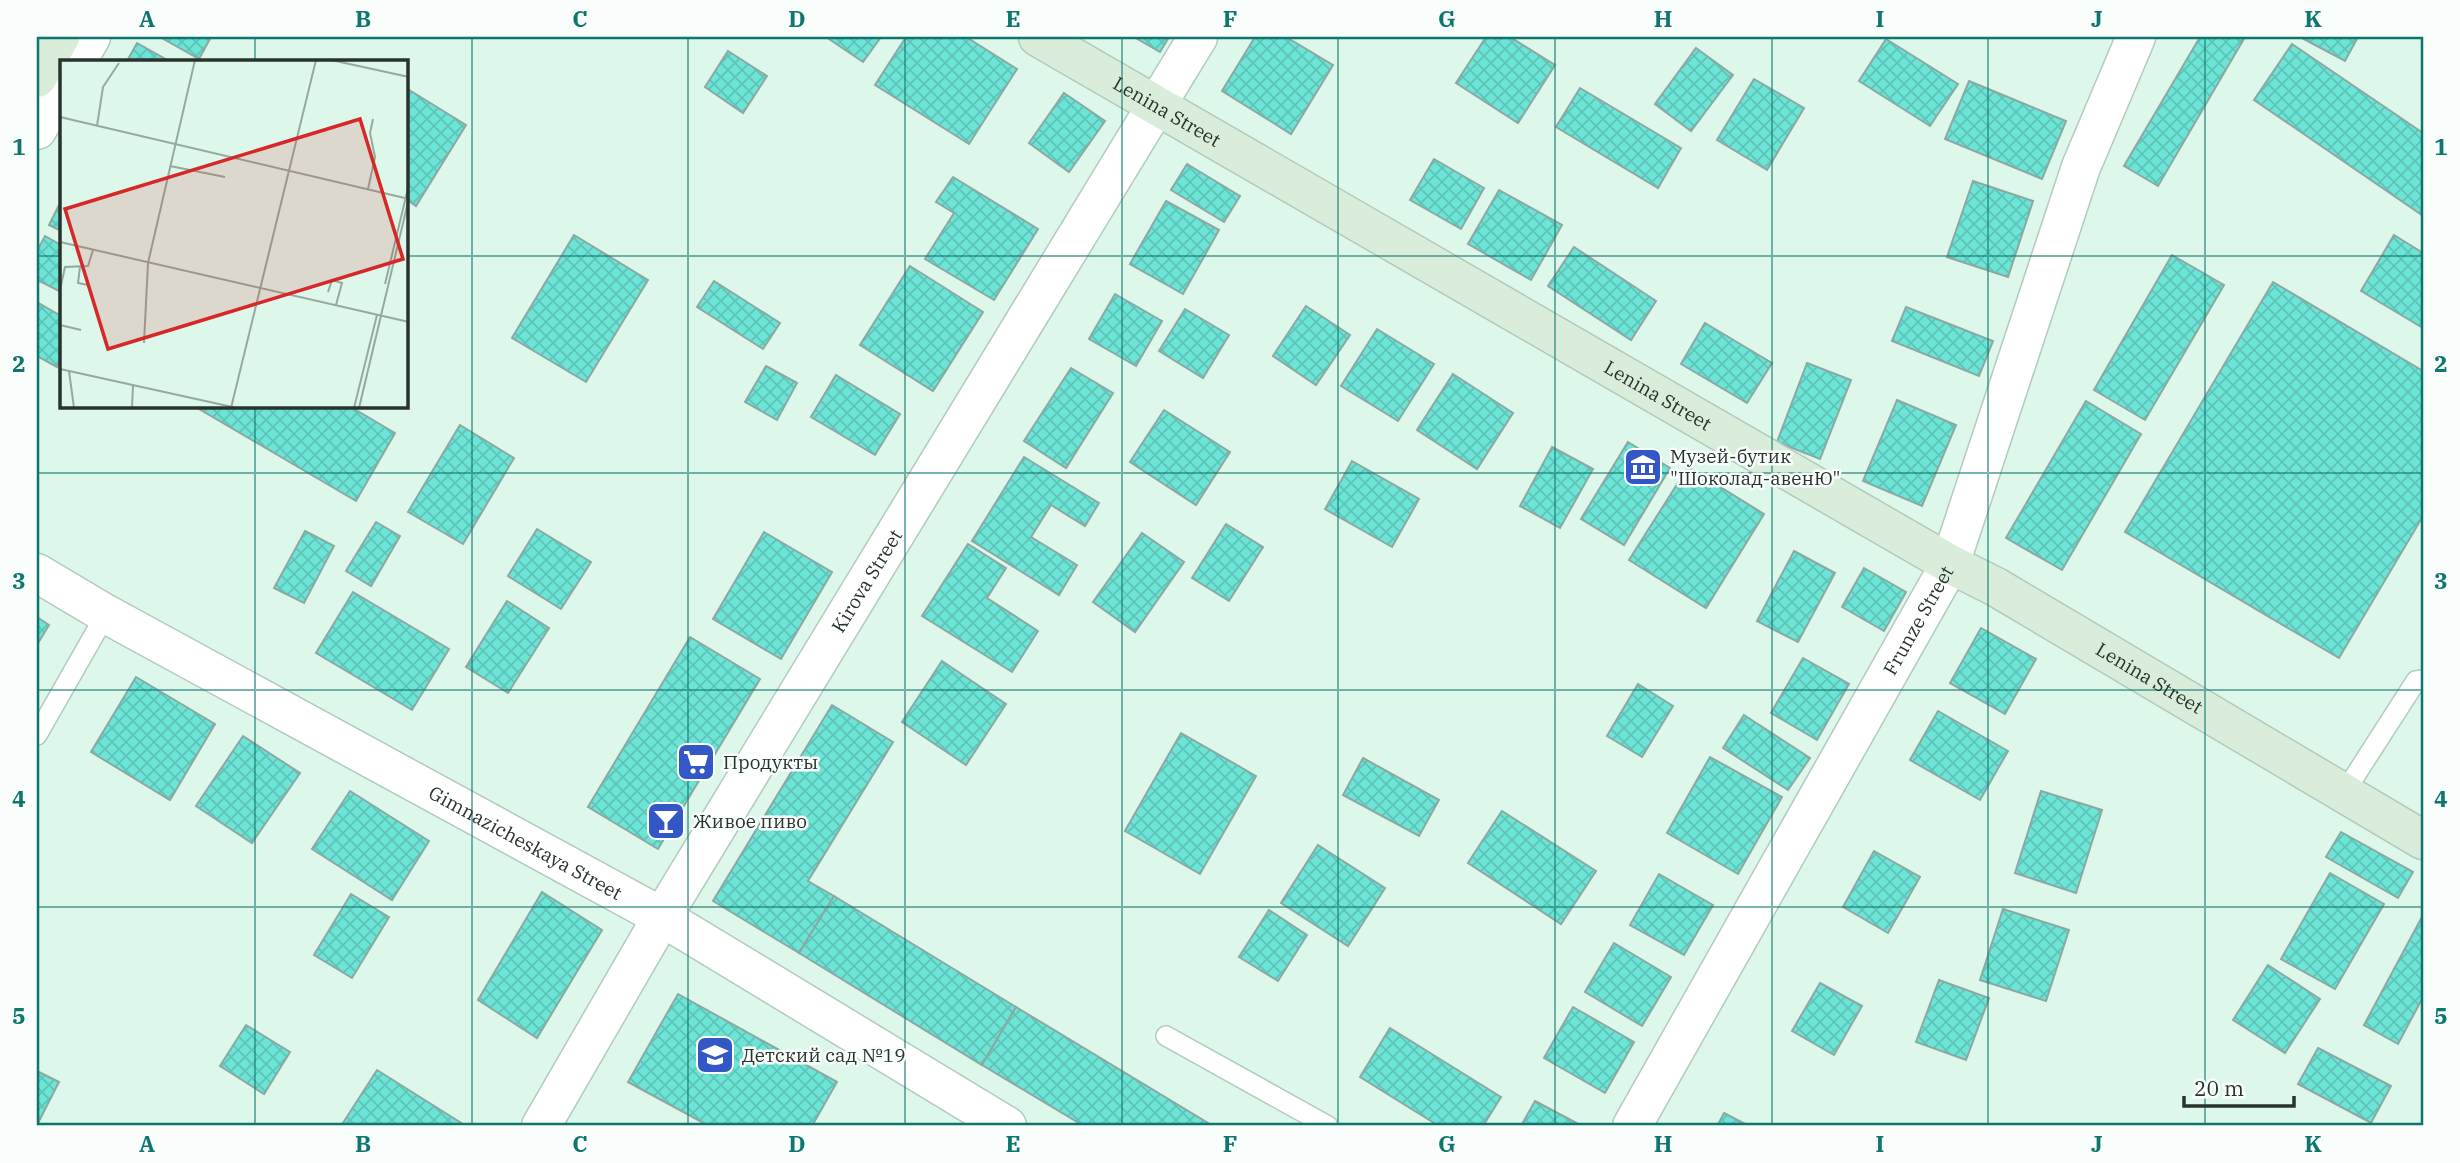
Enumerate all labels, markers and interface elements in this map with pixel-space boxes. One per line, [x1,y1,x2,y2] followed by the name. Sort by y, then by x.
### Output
[139,3,155,33] text: A
[355,3,371,33] text: B
[572,3,588,33] text: C
[788,3,806,33] text: D
[1005,3,1021,33] text: E
[1223,3,1237,33] text: F
[1438,3,1456,33] text: G
[1654,3,1672,33] text: H
[1876,3,1884,33] text: I
[2091,3,2103,33] text: J
[2304,3,2322,33] text: K
[60,60,408,408] inset map
[1109,71,1225,152] street label: Lenina Street
[12,131,26,161] text: 1
[2434,131,2448,161] text: 1
[12,348,26,378] text: 2
[2434,348,2448,378] text: 2
[1600,355,1716,436] street label: Lenina Street
[1670,444,1840,490] place label: Музей-бутик "Шоколад-авенЮ"
[1622,446,1664,488] museum icon: Музей-бутик "Шоколад-авенЮ"
[826,525,907,637] street label: Kirova Street
[1878,561,1959,679] street label: Frunze Street
[12,565,26,595] text: 3
[2434,565,2448,595] text: 3
[2092,637,2207,719] street label: Lenina Street
[675,741,717,783] supermarket icon: Продукты
[723,750,818,774] place label: Продукты
[425,780,627,905] street label: Gimnazicheskaya Street
[12,783,26,813] text: 4
[2434,783,2448,813] text: 4
[645,800,687,842] bar icon: Живое пиво
[693,809,807,833] place label: Живое пиво
[12,1000,26,1030] text: 5
[2434,1000,2448,1030] text: 5
[694,1034,736,1076] school or university icon: Детский сад №19
[742,1043,906,1067] place label: Детский сад №19
[2184,1065,2294,1109] scale bar
[2194,1074,2244,1102] text: 20 m
[139,1128,155,1158] text: A
[355,1128,371,1158] text: B
[572,1128,588,1158] text: C
[788,1128,806,1158] text: D
[1005,1128,1021,1158] text: E
[1223,1128,1237,1158] text: F
[1438,1128,1456,1158] text: G
[1654,1128,1672,1158] text: H
[1876,1128,1884,1158] text: I
[2091,1128,2103,1158] text: J
[2304,1128,2322,1158] text: K

